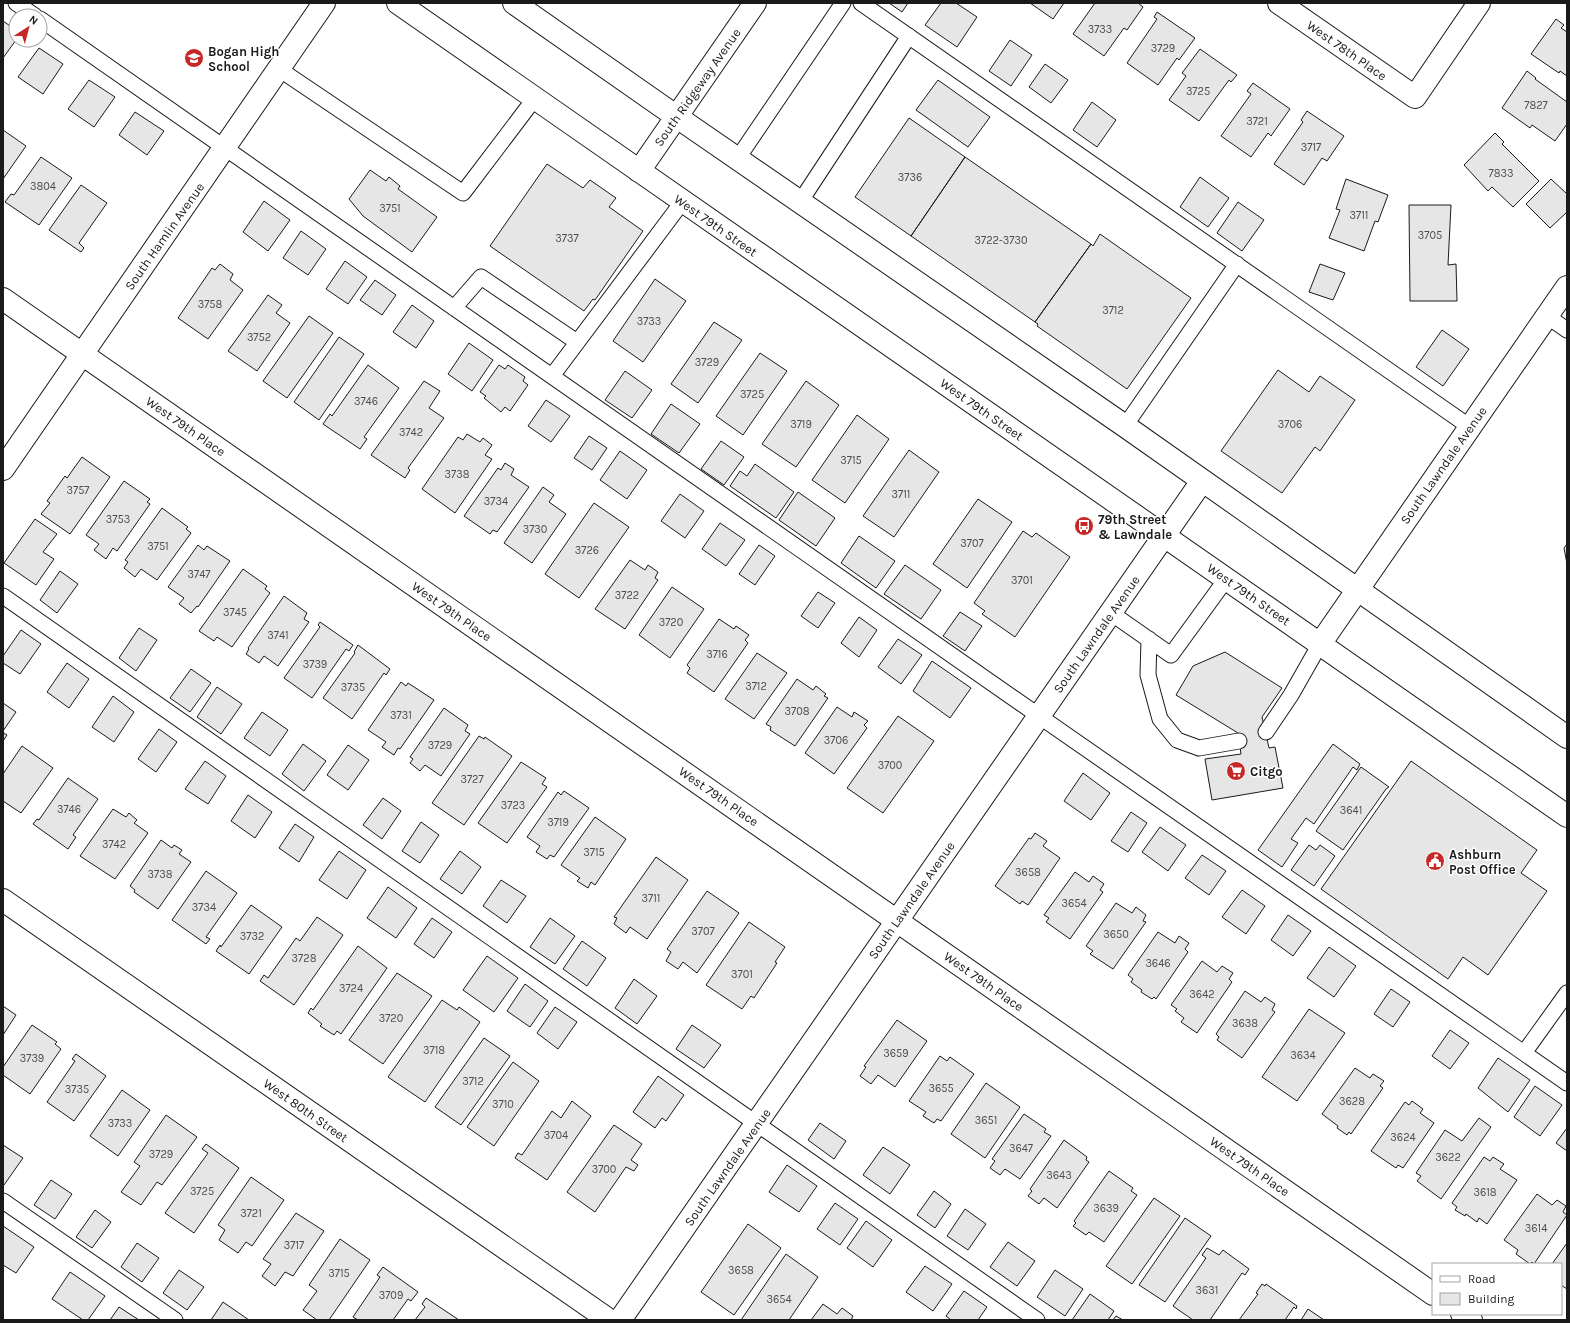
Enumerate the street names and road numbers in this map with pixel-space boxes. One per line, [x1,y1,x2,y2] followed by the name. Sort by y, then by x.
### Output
[1304,17,1390,84] street label: West 78th Place
[651,25,744,149] street label: South Ridgeway Avenue
[122,179,207,293] street label: South Hamlin Avenue
[671,191,760,260] street label: West 79th Street
[937,375,1026,444] street label: West 79th Street
[143,393,229,460] street label: West 79th Place
[1397,403,1490,527] street label: South Lawndale Avenue
[1204,560,1293,629] street label: West 79th Street
[1050,572,1143,696] street label: South Lawndale Avenue
[409,578,495,645] street label: West 79th Place
[676,763,762,830] street label: West 79th Place
[865,838,958,962] street label: South Lawndale Avenue
[941,948,1027,1015] street label: West 79th Place
[260,1076,351,1145] street label: West 80th Street
[681,1105,774,1229] street label: South Lawndale Avenue
[1207,1133,1293,1200] street label: West 79th Place

